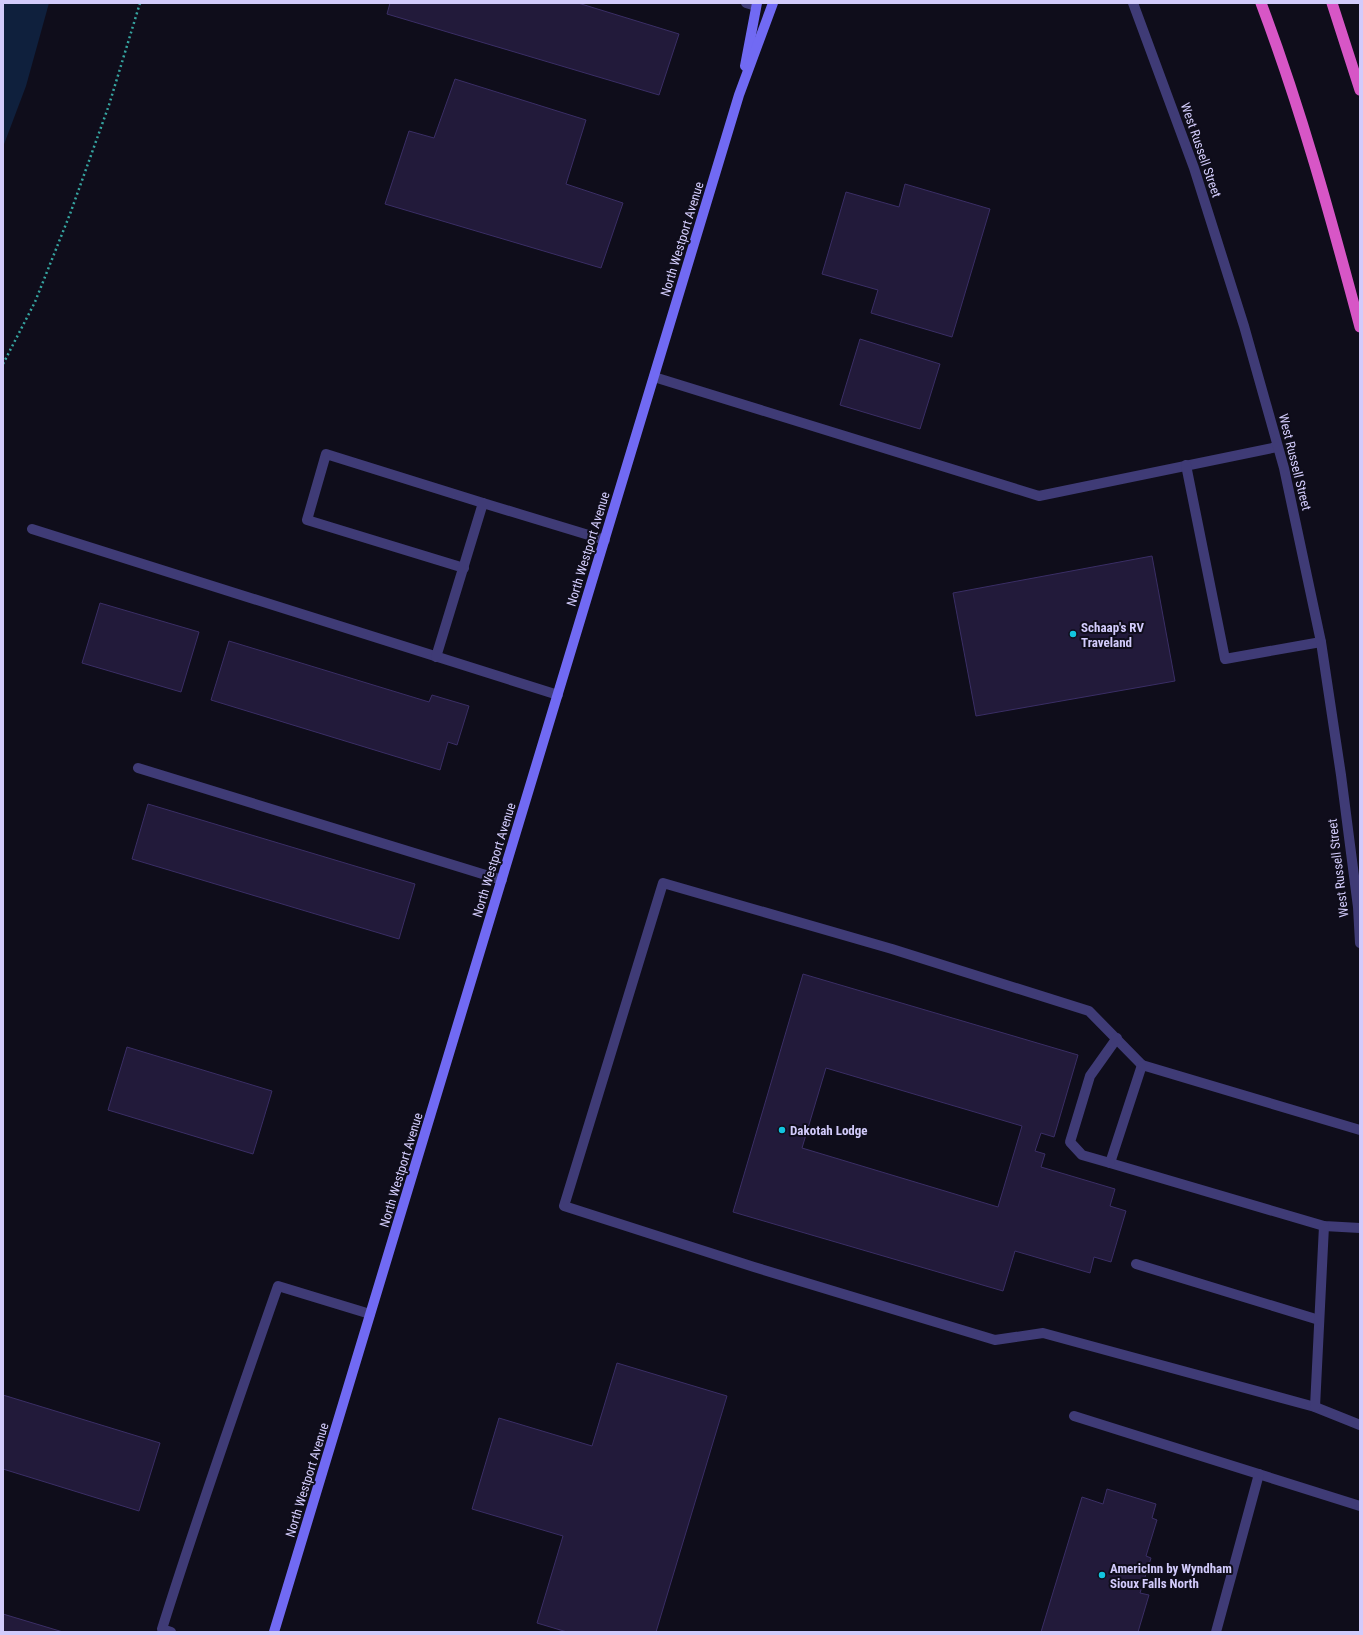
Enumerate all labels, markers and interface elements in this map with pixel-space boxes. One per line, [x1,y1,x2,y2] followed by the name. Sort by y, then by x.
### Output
[1178,101,1224,199] street label: West Russell Street
[657,180,707,298] street label: North Westport Avenue
[1276,412,1314,512] street label: West Russell Street
[563,490,613,608] street label: North Westport Avenue
[1081,620,1144,650] place label: Schaap's RV Traveland
[1068,629,1078,639] marker: Schaap's RV Traveland
[469,801,519,919] street label: North Westport Avenue
[1324,818,1351,918] street label: West Russell Street
[376,1111,426,1229] street label: North Westport Avenue
[790,1123,868,1138] place label: Dakotah Lodge
[777,1125,787,1135] marker: Dakotah Lodge
[282,1421,332,1539] street label: North Westport Avenue
[1110,1561,1232,1591] place label: AmericInn by Wyndham Sioux Falls North
[1097,1570,1107,1580] marker: AmericInn by Wyndham Sioux Falls North

